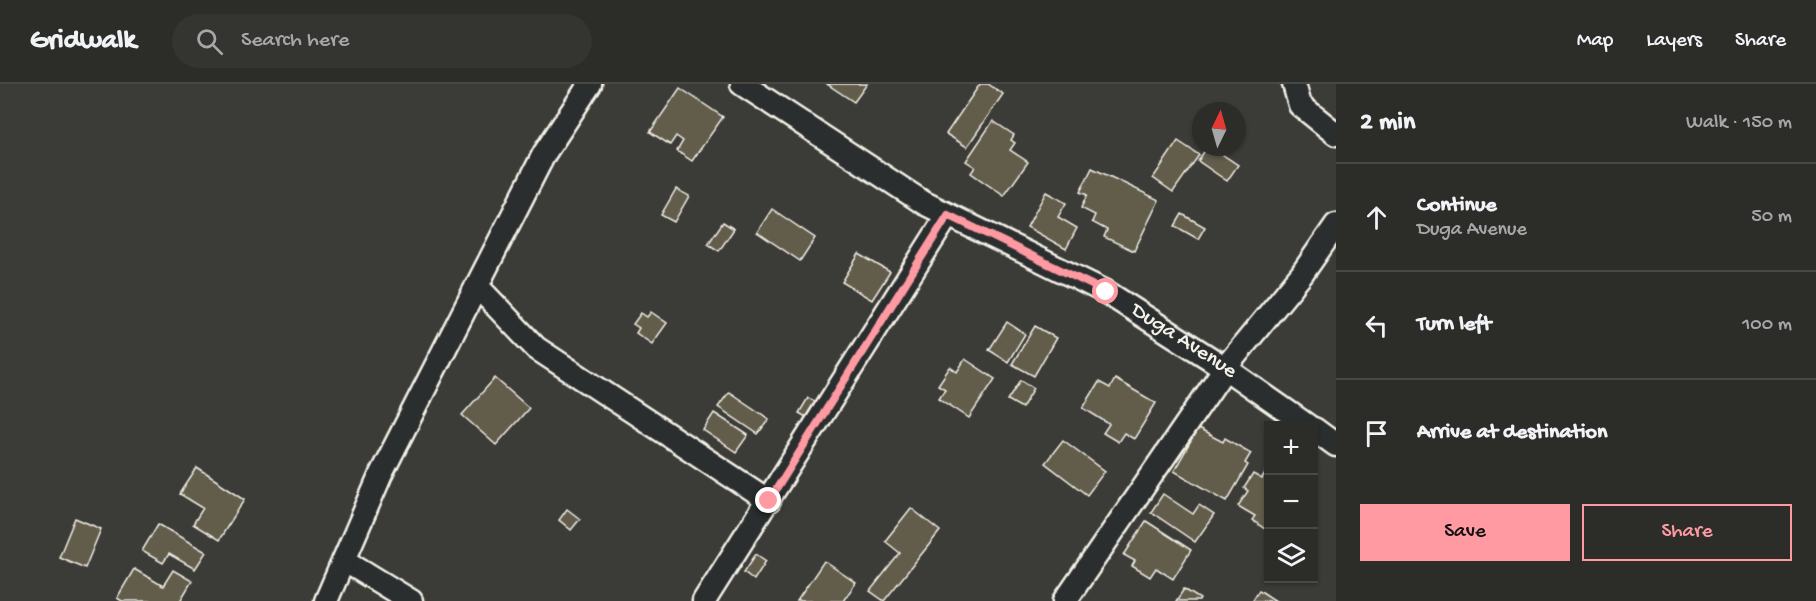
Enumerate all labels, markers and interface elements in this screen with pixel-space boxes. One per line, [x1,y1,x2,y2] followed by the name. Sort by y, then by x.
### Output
[172,14,592,68] search box
[30,25,136,58] text: Gridwalk
[193,25,226,58] icon: search
[241,28,349,54] text: Search here
[1577,29,1613,54] text: Map
[1646,29,1702,54] text: Layers
[1735,29,1786,54] text: Share
[1192,102,1246,156] north arrow
[1360,108,1415,139] text: 2 min
[1686,112,1792,135] text: Walk · 150 m
[1417,193,1497,219] text: Continue
[1360,201,1393,234] icon: ahead
[1751,206,1792,229] text: 50 m
[1417,219,1527,242] text: Duga Avenue
[1092,278,1118,304] route start
[1124,297,1242,385] street label: Duga Avenue
[1360,309,1393,342] icon: left
[1417,312,1491,338] text: Turn left
[1742,314,1792,337] text: 100 m
[1360,417,1393,450] icon: arrive
[1417,420,1607,446] text: Arrive at destination
[1264,421,1318,583] map controls
[1264,421,1318,475] button: +
[1264,475,1318,529] button: −
[755,487,781,513] route end
[1360,504,1570,561] button: Save
[1582,504,1792,561] button: Share
[1264,529,1318,583] button: layers

